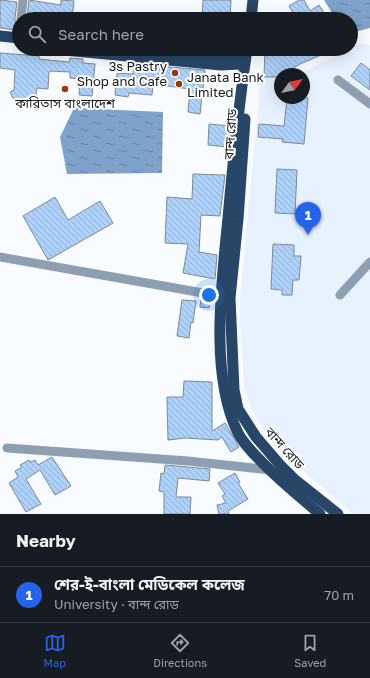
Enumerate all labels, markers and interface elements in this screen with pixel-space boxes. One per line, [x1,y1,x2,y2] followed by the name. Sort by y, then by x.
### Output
[12,12,358,56] search box
[26,23,48,45] icon: search
[58,25,144,43] text: Search here
[77,58,168,89] place label: 3s Pastry Shop and Cafe
[170,68,180,78] marker: 3s Pastry Shop and Cafe
[274,68,310,104] north arrow
[187,69,265,100] place label: Janata Bank Limited
[174,79,184,89] marker: Janata Bank Limited
[60,84,70,94] marker: কারিতাস বাংলাদেশ
[14,95,115,111] place label: কারিতাস বাংলাদেশ
[220,107,240,161] street label: বান্দ রোড
[295,202,321,235] pin: 1
[199,285,219,305] your location
[261,423,308,473] street label: বান্দ রোড
[16,530,76,551] text: Nearby
[54,575,245,593] text: শের-ই-বাংলা মেডিকেল কলেজ
[26,587,32,603] text: 1
[324,587,354,603] text: 70 m
[54,596,179,612] text: University · বান্দ রোড
[44,632,66,669] tab: Map
[153,632,207,669] tab: Directions
[294,632,326,669] tab: Saved

